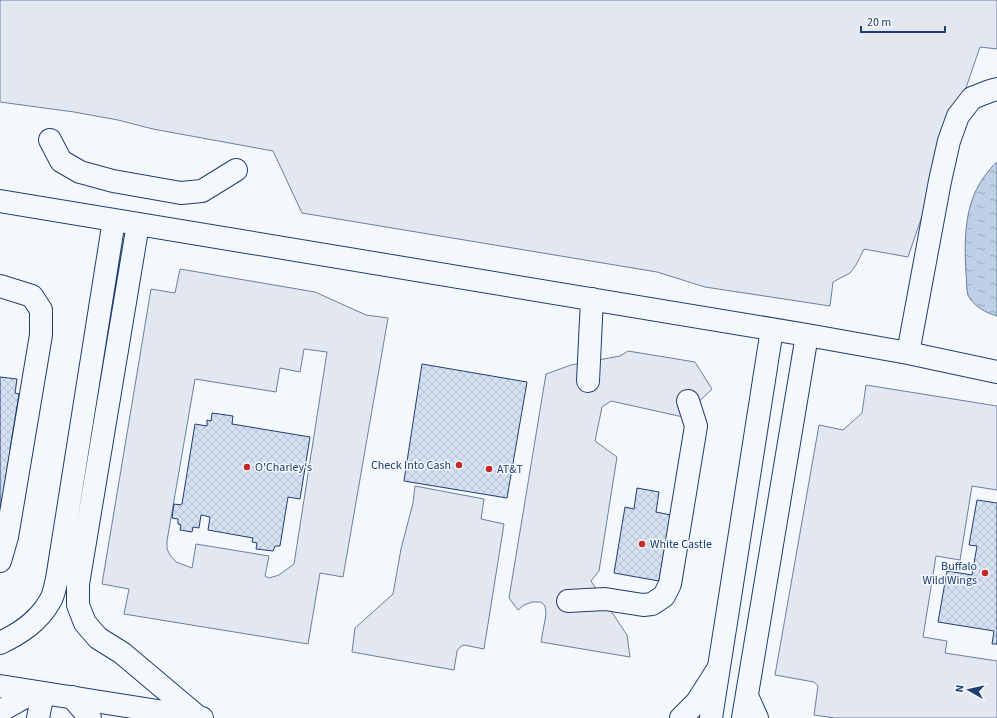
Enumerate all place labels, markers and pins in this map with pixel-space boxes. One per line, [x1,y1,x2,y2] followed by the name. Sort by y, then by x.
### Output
[371,457,451,474] place label: Check Into Cash
[255,459,312,476] place label: O'Charley's
[454,460,464,470] marker: Check Into Cash
[497,461,524,478] place label: AT&T
[242,462,252,472] marker: O'Charley's
[484,464,494,474] marker: AT&T
[650,536,712,553] place label: White Castle
[637,539,647,549] marker: White Castle
[922,558,977,589] place label: Buffalo Wild Wings
[980,568,990,578] marker: Buffalo Wild Wings

